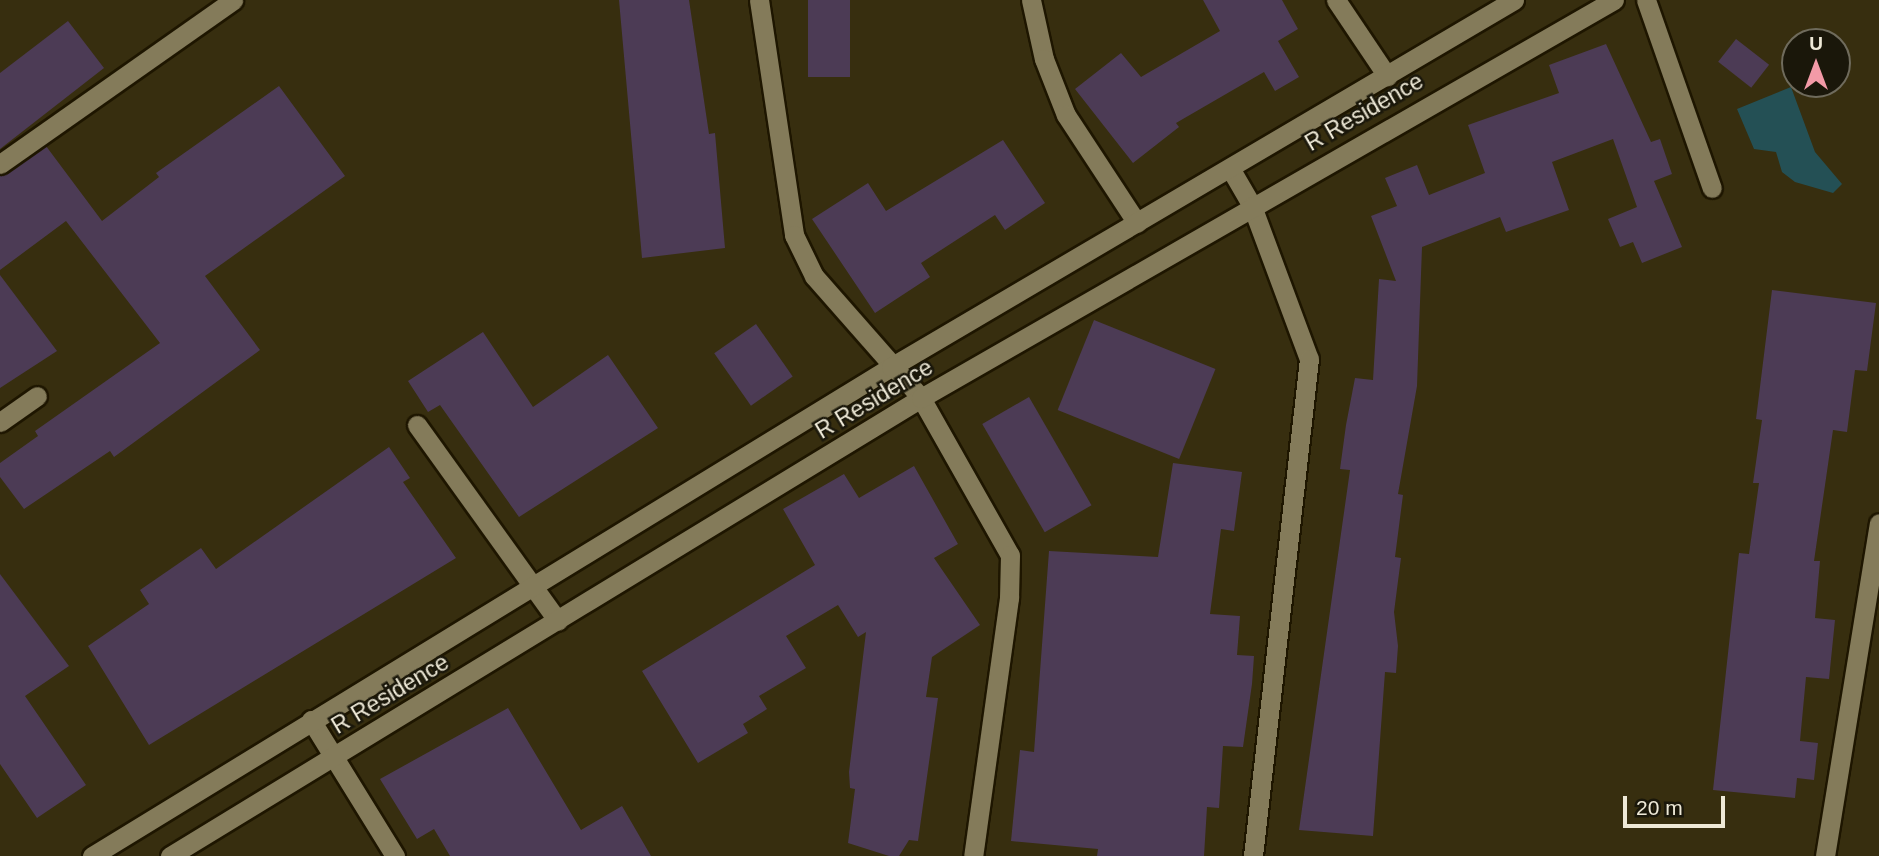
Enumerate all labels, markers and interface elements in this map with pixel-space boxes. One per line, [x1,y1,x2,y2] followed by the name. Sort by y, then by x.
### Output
[1781,28,1851,98] north arrow
[1809,33,1823,54] text: U
[1300,67,1428,157] street label: R Residence
[810,353,938,445] street label: R Residence
[326,648,454,740] street label: R Residence
[1627,782,1728,826] scale bar
[1636,796,1683,819] text: 20 m

